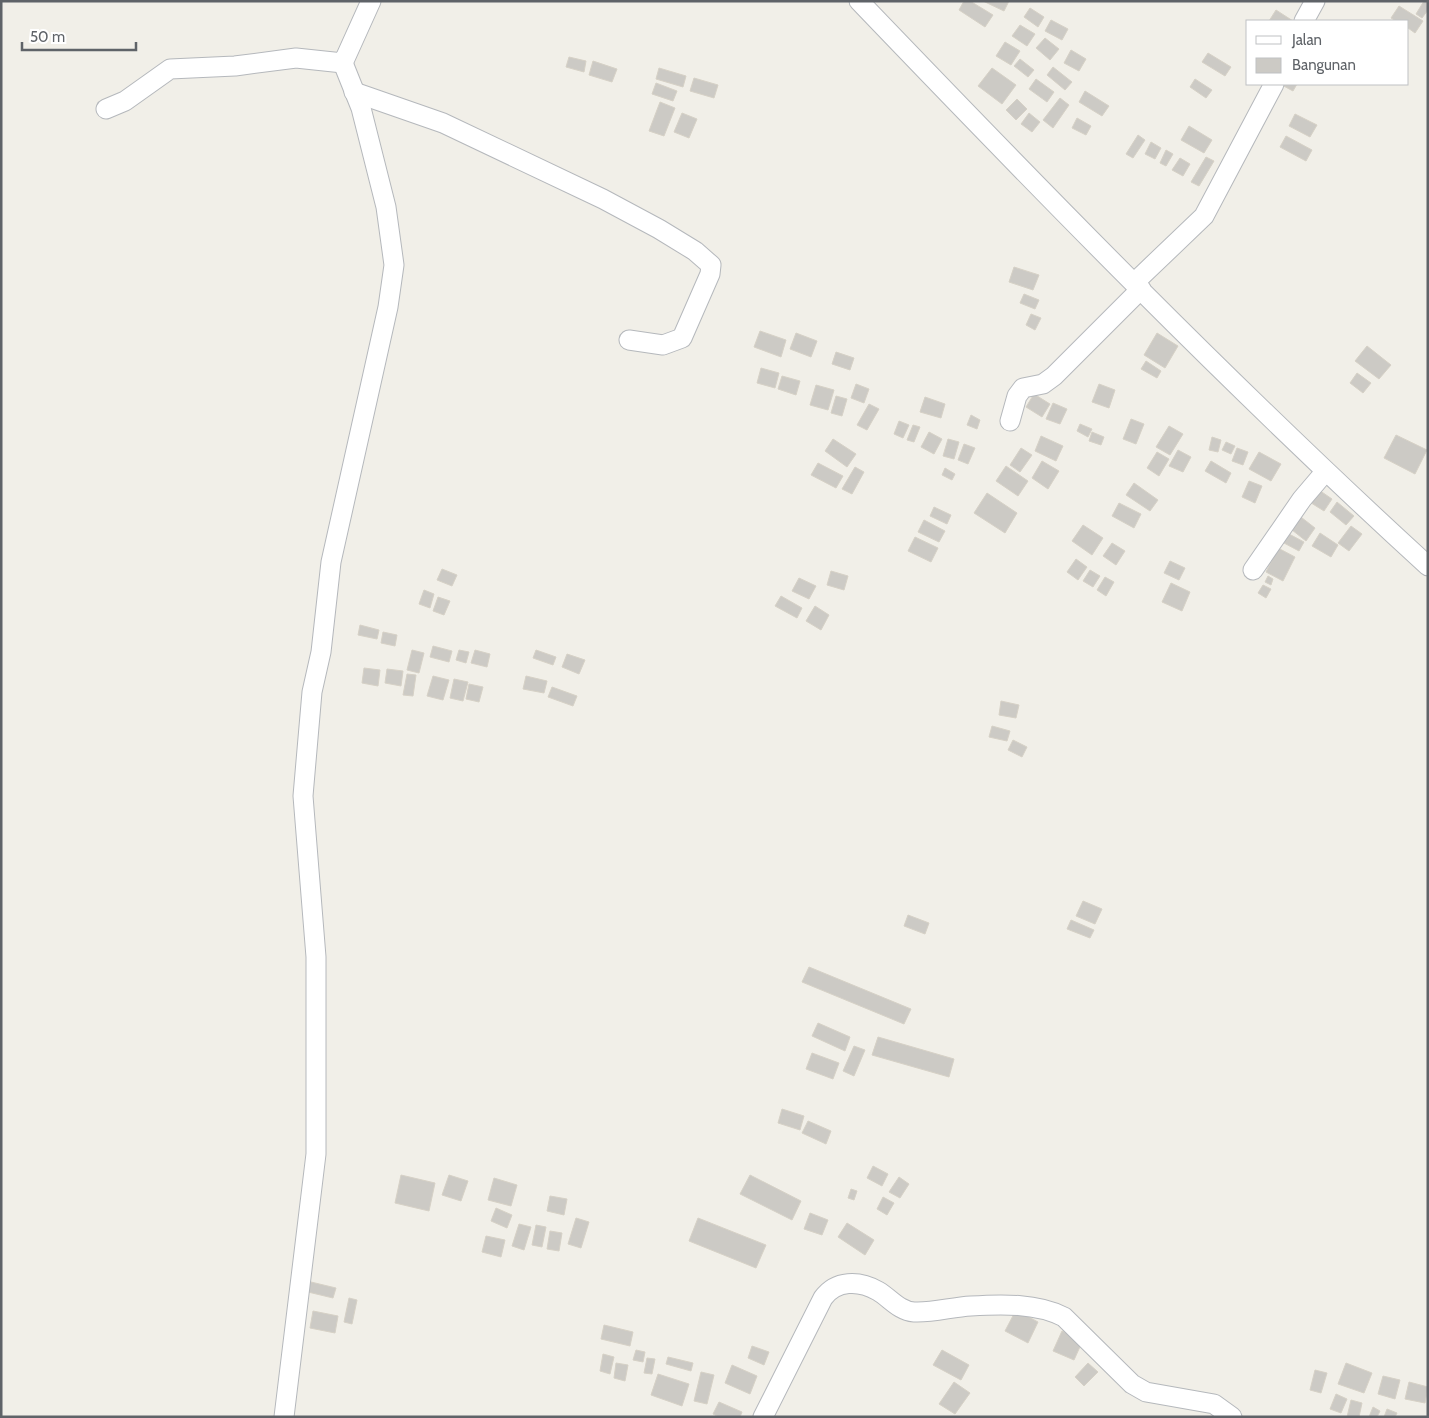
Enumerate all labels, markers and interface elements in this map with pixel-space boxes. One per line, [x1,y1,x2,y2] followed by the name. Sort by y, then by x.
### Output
[22,20,136,52] scale bar
[1246,20,1409,85] legend
[30,28,65,46] text: 50 m
[1291,31,1322,49] text: Jalan
[1292,56,1356,74] text: Bangunan

